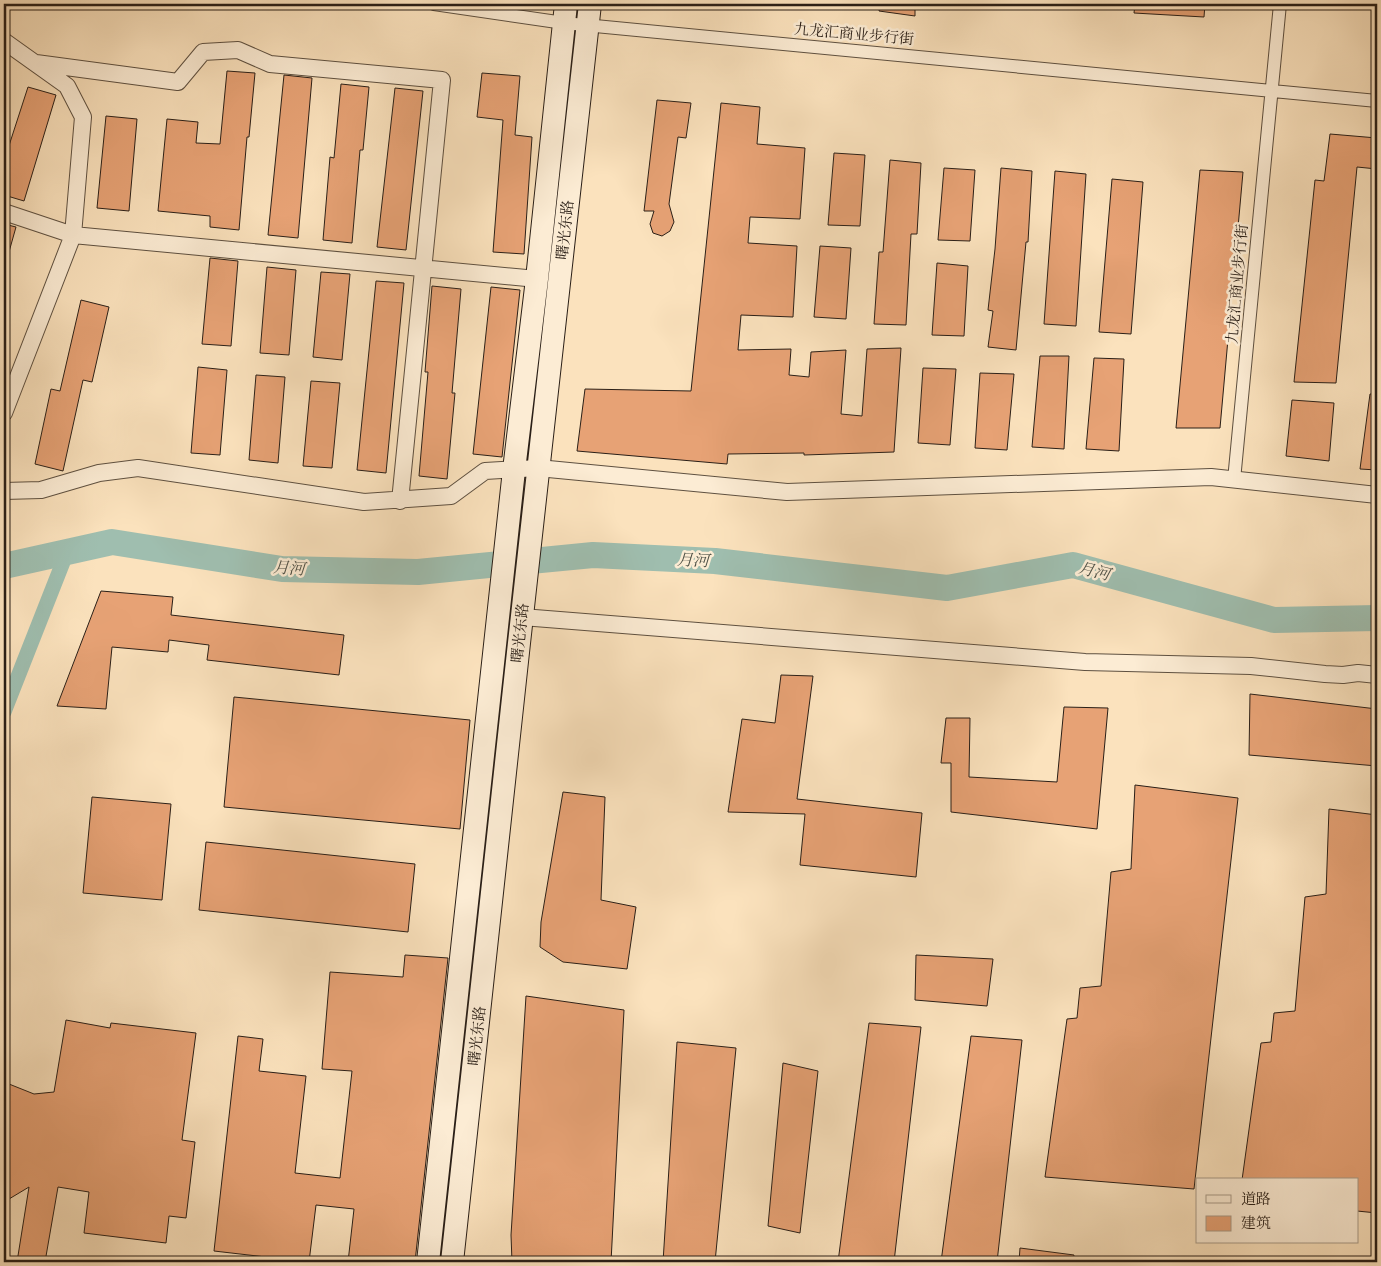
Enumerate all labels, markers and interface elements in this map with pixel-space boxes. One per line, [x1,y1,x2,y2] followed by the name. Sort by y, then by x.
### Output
[793,20,915,48] street label: 九龙汇商业步行街
[553,199,577,261] street label: 曙光东路
[1223,223,1251,345] street label: 九龙汇商业步行街
[677,550,712,570] water label: 月河
[272,557,309,579] water label: 月河
[1076,558,1115,585] water label: 月河
[508,602,532,664] street label: 曙光东路
[465,1005,489,1067] street label: 曙光东路
[1196,1178,1358,1244] legend
[1241,1190,1271,1208] text: 道路
[1241,1214,1271,1232] text: 建筑

